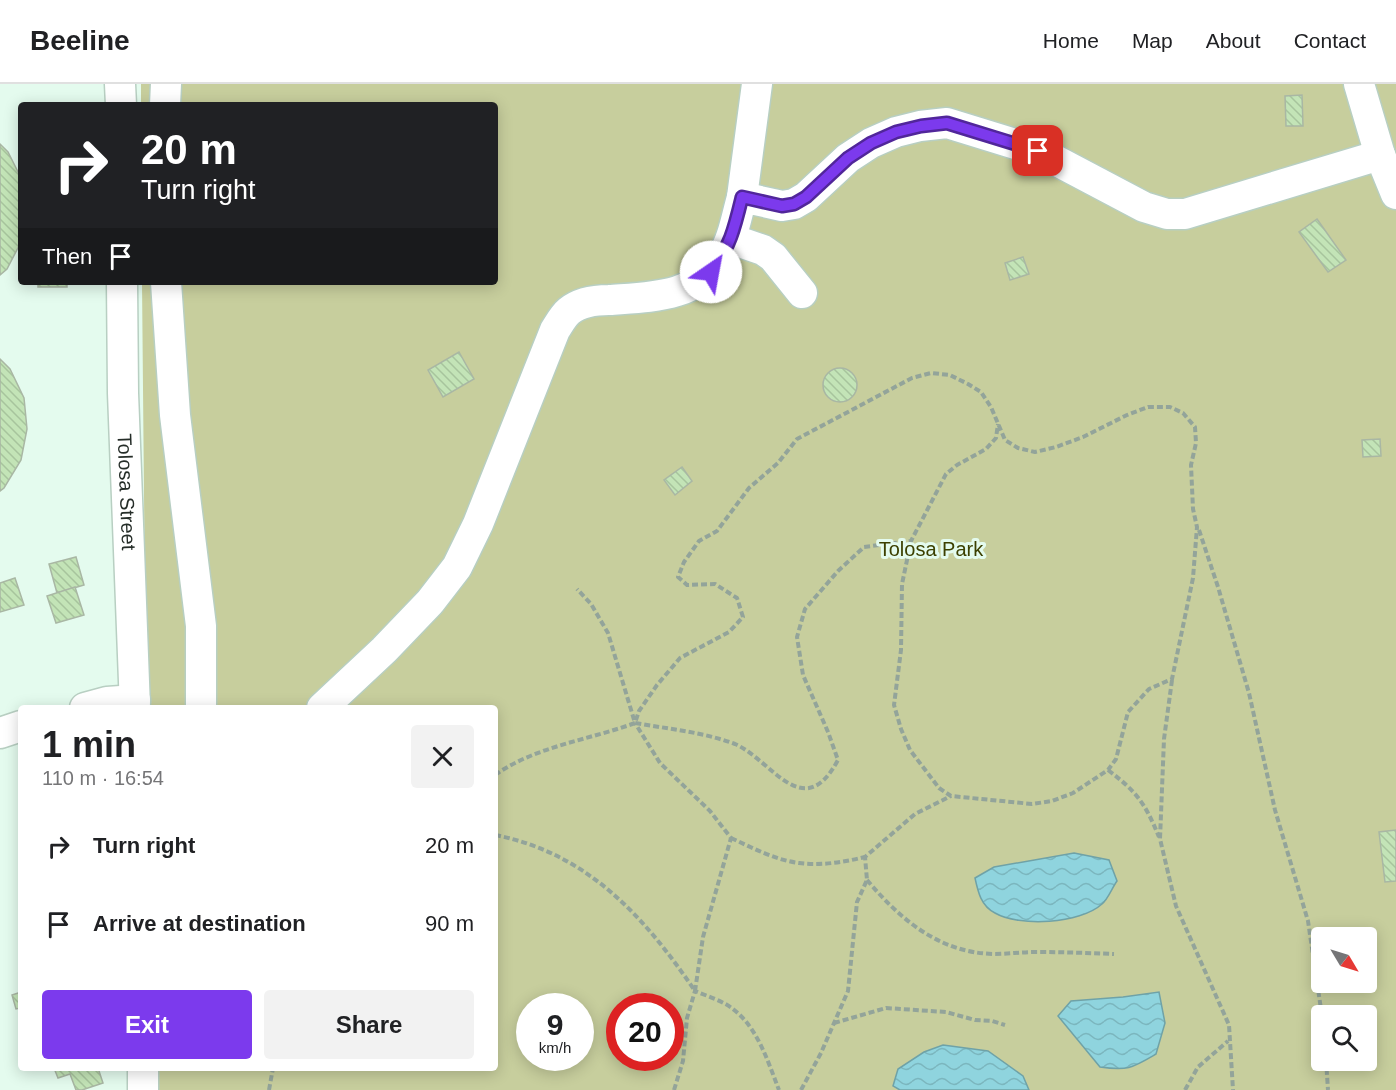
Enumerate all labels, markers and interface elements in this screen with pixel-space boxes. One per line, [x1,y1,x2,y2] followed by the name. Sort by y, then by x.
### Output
[30,25,130,56] text: Beeline
[1043,29,1099,52] text: Home
[1132,29,1173,52] text: Map
[1206,29,1261,52] text: About
[1294,29,1366,52] text: Contact
[1012,125,1063,176] pin
[42,126,120,204] icon: right
[141,126,237,173] text: 20 m
[1021,134,1054,167] icon: arrive
[141,175,256,205] text: Turn right
[104,240,137,273] icon: arrive
[679,240,743,304] position arrow
[42,244,92,269] text: Then
[114,433,140,551] street label: Tolosa Street
[879,538,984,560] park label: Tolosa Park
[42,724,136,765] text: 1 min
[411,725,474,788] button: close
[42,767,164,789] text: 110 m · 16:54
[42,830,75,863] icon: right
[93,833,195,858] text: Turn right
[425,833,474,858] text: 20 m
[42,908,75,941] icon: arrive
[93,911,306,936] text: Arrive at destination
[425,911,474,936] text: 90 m
[1311,927,1377,993] north arrow
[1311,927,1377,1071] map controls
[42,990,252,1059] button: Exit
[264,990,474,1059] button: Share
[606,993,684,1071] speed limit sign: 20
[1311,1005,1377,1071] button: search
[547,1008,563,1041] text: 9
[539,1039,571,1056] text: km/h

